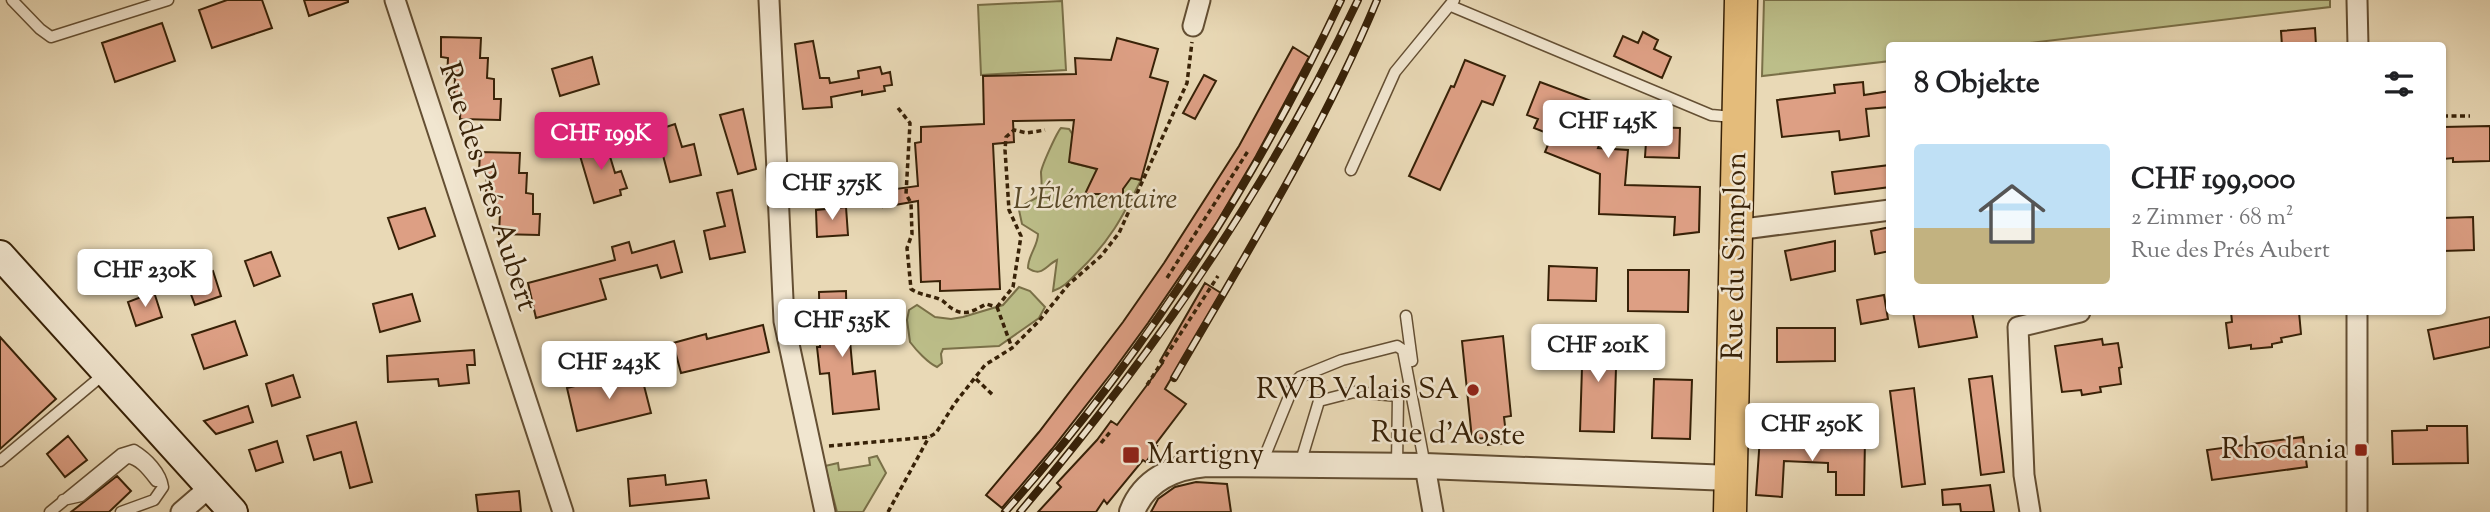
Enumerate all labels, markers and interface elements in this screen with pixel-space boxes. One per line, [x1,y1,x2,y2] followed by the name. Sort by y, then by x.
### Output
[426,57,548,317] street label: Rue des Prés Aubert
[1914,63,2040,106] text: 8 Objekte
[2380,65,2418,103] icon: filters
[1536,100,1680,160] pin: CHF 145K
[1559,106,1657,139] text: CHF 145K
[529,113,673,172] pin: CHF 199K
[551,118,652,151] text: CHF 199K
[1713,151,1759,360] street label: Rue du Simplon
[2131,159,2295,202] text: CHF 199,000
[760,162,904,222] pin: CHF 375K
[782,168,882,201] text: CHF 375K
[1970,172,2054,256] icon: home
[1013,179,1177,222] park label: L'Élémentaire
[2131,202,2294,235] text: 2 Zimmer · 68 m²
[2131,235,2330,268] text: Rue des Prés Aubert
[73,250,217,309] pin: CHF 230K
[93,255,197,288] text: CHF 230K
[770,300,914,359] pin: CHF 535K
[794,305,890,338] text: CHF 535K
[1526,324,1670,384] pin: CHF 201K
[1547,330,1649,363] text: CHF 201K
[537,342,681,401] pin: CHF 243K
[558,347,660,380] text: CHF 243K
[1256,369,1459,412] place label: RWB Valais SA
[1465,382,1481,398] marker: RWB Valais SA
[1740,404,1884,463] pin: CHF 250K
[1761,409,1863,442] text: CHF 250K
[1370,412,1526,458] street label: Rue d'Aoste
[2221,429,2347,472] place label: Rhodania
[1147,434,1264,477] place label: Martigny
[2353,442,2369,458] marker: Rhodania
[1121,445,1141,465] marker: Martigny

